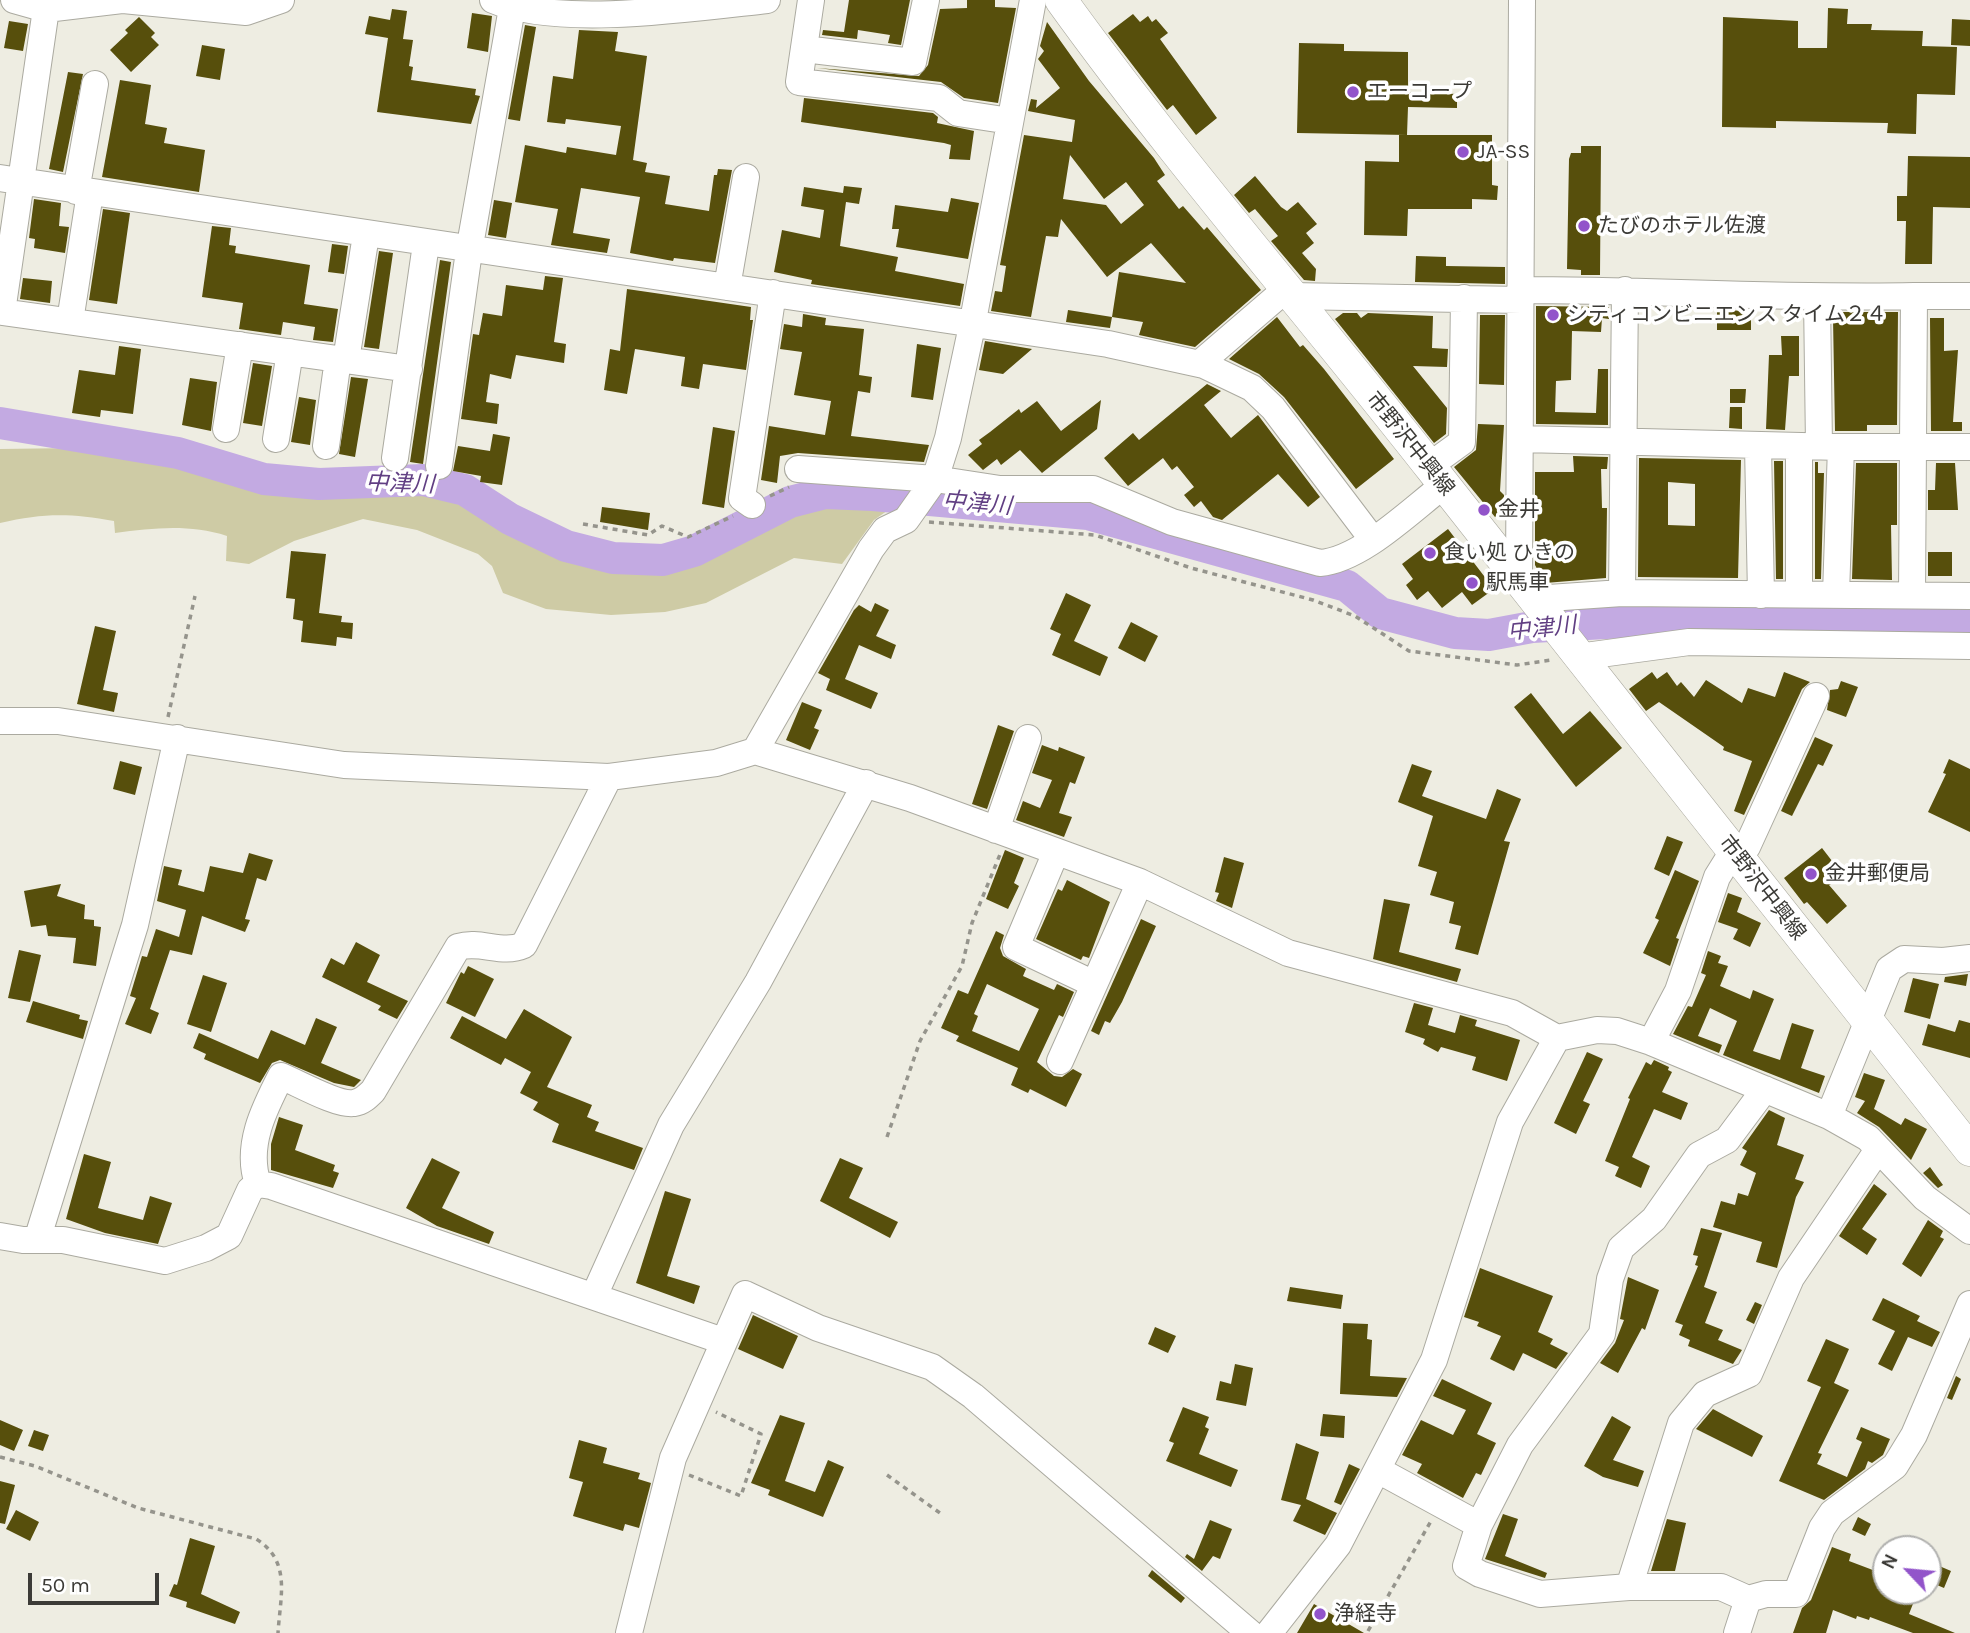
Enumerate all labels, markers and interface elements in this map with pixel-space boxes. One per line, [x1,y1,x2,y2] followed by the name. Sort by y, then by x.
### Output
[1367,79,1472,105] place label: エーコープ
[1345,84,1361,100] marker: エーコープ
[1477,139,1530,165] place label: JA-SS
[1455,144,1471,160] marker: JA-SS
[1598,213,1766,239] place label: たびのホテル佐渡
[1576,218,1592,234] marker: たびのホテル佐渡
[1567,302,1887,328] place label: シティコンビニエンス タイム２４
[1545,307,1561,323] marker: シティコンビニエンス タイム２４
[1361,387,1459,501] street label: 市野沢中興線
[365,469,435,499] water label: 中津川
[941,487,1013,521] water label: 中津川
[1498,497,1540,523] place label: 金井
[1476,502,1492,518] marker: 金井
[1444,540,1575,566] place label: 食い処 ひきの
[1422,545,1438,561] marker: 食い処 ひきの
[1486,570,1549,596] place label: 駅馬車
[1464,575,1480,591] marker: 駅馬車
[1506,612,1578,646] water label: 中津川
[1713,831,1811,945] street label: 市野沢中興線
[1825,861,1930,887] place label: 金井郵便局
[1803,866,1819,882] marker: 金井郵便局
[1872,1535,1942,1605] north arrow
[1877,1551,1903,1573] text: N
[32,1560,163,1604] scale bar
[41,1573,90,1597] text: 50 m
[1334,1601,1397,1627] place label: 浄経寺
[1312,1606,1328,1622] marker: 浄経寺

